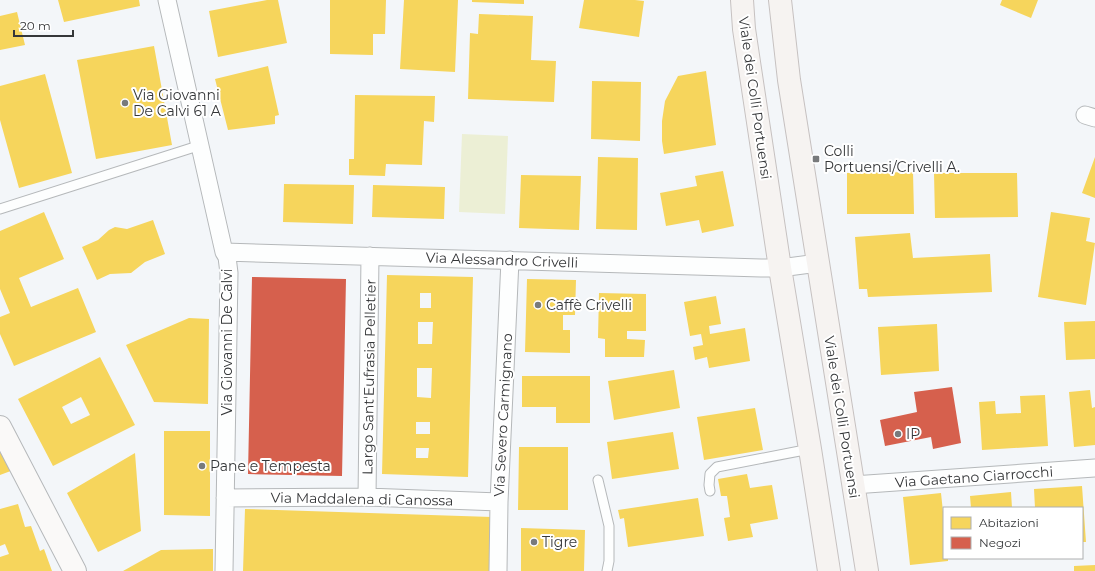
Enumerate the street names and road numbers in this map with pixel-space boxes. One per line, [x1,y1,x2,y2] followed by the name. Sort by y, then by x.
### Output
[735,15,775,181] street label: Viale dei Colli Portuensi
[425,248,579,272] street label: Via Alessandro Crivelli
[218,268,236,416] street label: Via Giovanni De Calvi
[358,279,380,475] street label: Largo Sant'Eufrasia Pelletier
[490,333,516,497] street label: Via Severo Carmignano
[820,334,864,500] street label: Viale dei Colli Portuensi
[894,462,1054,492] street label: Via Gaetano Ciarrocchi
[270,488,454,510] street label: Via Maddalena di Canossa

